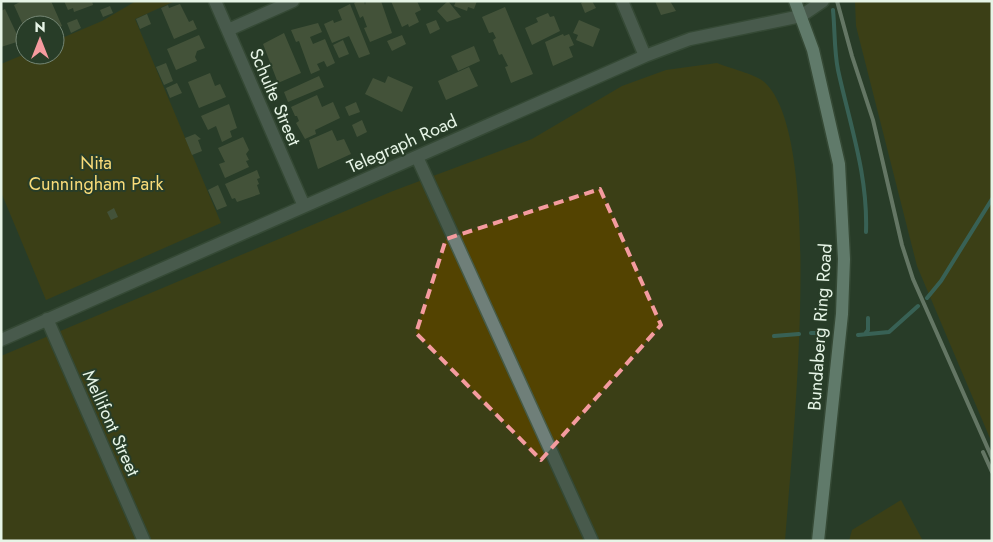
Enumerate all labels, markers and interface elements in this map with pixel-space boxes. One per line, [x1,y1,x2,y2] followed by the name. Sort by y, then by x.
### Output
[15,15,65,65] north arrow
[34,17,46,37] text: N
[243,44,307,150] street label: Schulte Street
[343,108,461,180] street label: Telegraph Road
[29,150,163,197] park label: Nita Cunningham Park
[801,242,839,412] street label: Bundaberg Ring Road
[76,366,146,481] street label: Mellifont Street

